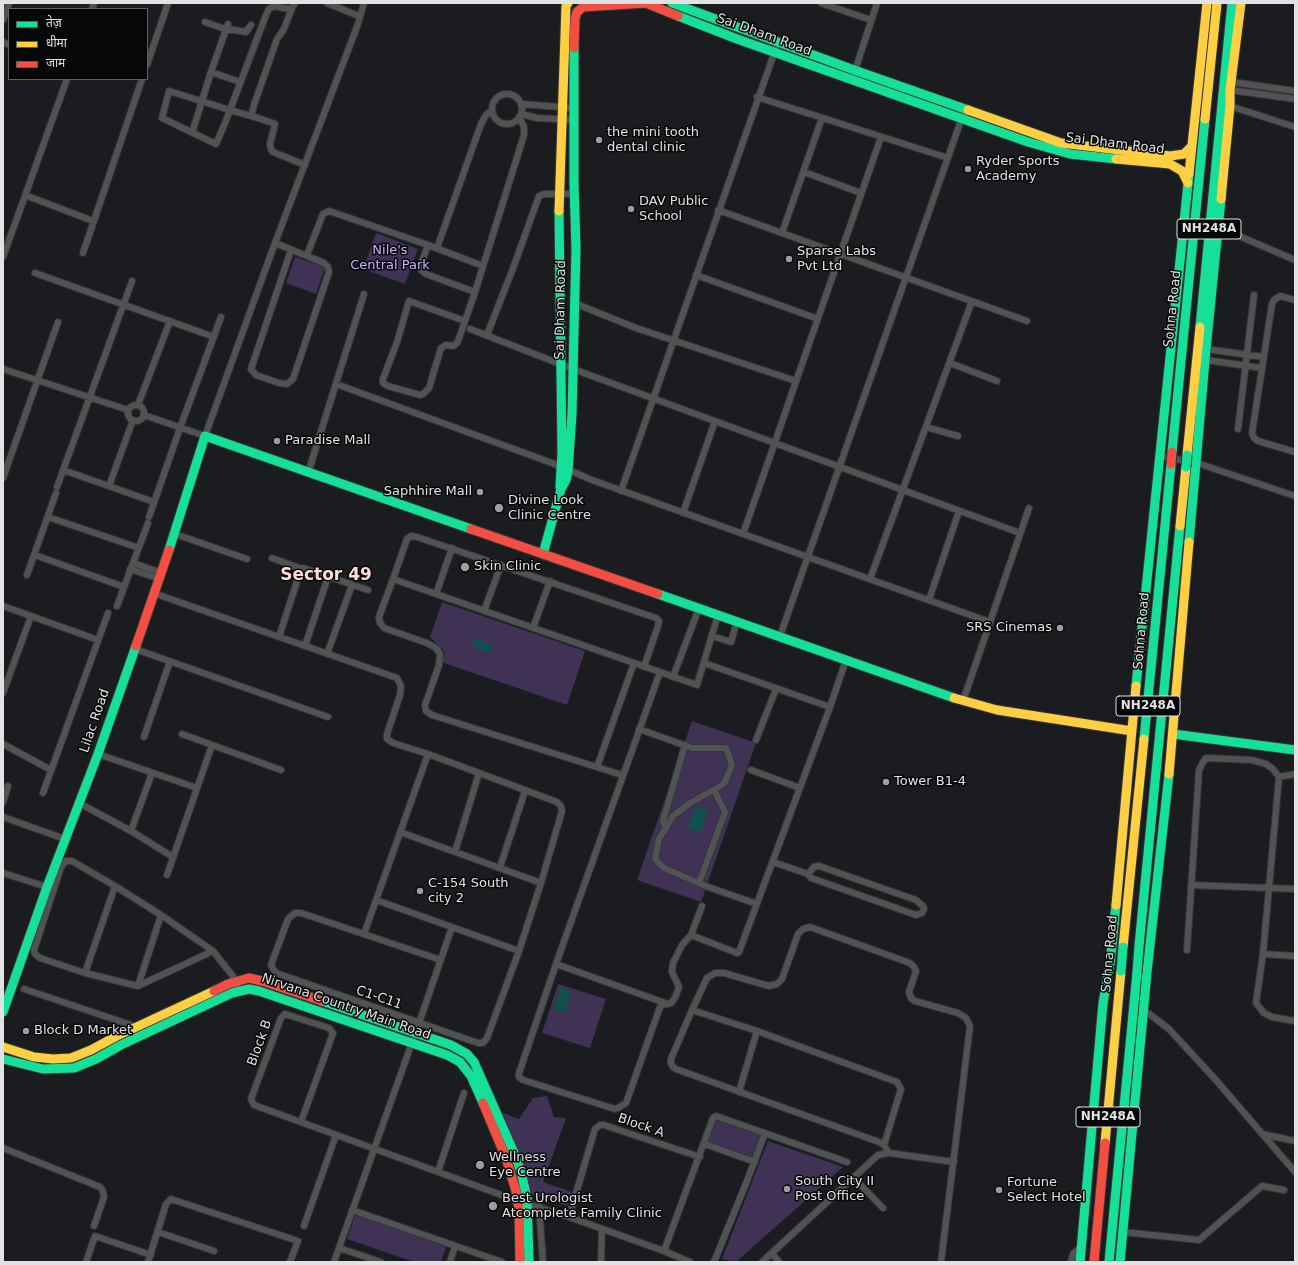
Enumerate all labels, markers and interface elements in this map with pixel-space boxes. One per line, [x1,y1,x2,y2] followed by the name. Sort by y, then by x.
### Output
[8,8,148,80] legend
[715,11,813,59] street label: Sai Dham Road
[46,16,62,30] text: तेज़
[46,36,67,50] text: धीमा
[46,56,65,70] text: जाम
[607,125,699,156] place label: the mini tooth dental clinic
[1065,130,1165,158] street label: Sai Dham Road
[594,135,604,145] marker: the mini tooth dental clinic
[976,154,1059,185] place label: Ryder Sports Academy
[963,164,973,174] marker: Ryder Sports Academy
[639,194,708,225] place label: DAV Public School
[626,204,636,214] marker: DAV Public School
[1177,219,1241,239] road number: NH248A
[350,243,430,274] park label: Nile's Central Park
[797,244,876,275] place label: Sparse Labs Pvt Ltd
[784,254,794,264] marker: Sparse Labs Pvt Ltd
[552,260,570,360] street label: Sai Dham Road
[1161,270,1185,348] street label: Sohna Road
[285,433,371,449] place label: Paradise Mall
[272,436,282,446] marker: Paradise Mall
[384,484,472,500] place label: Saphhire Mall
[475,487,485,497] marker: Saphhire Mall
[508,493,591,524] place label: Divine Look Clinic Centre
[493,502,505,514] marker: Divine Look Clinic Centre
[474,559,541,575] place label: Skin Clinic
[459,561,471,573] marker: Skin Clinic
[280,566,372,586] district label: Sector 49
[1131,592,1153,670] street label: Sohna Road
[966,620,1052,636] place label: SRS Cinemas
[1055,623,1065,633] marker: SRS Cinemas
[77,687,113,755] street label: Lilac Road
[1116,696,1180,716] road number: NH248A
[894,774,966,790] place label: Tower B1-4
[881,777,891,787] marker: Tower B1-4
[428,876,508,907] place label: C-154 South city 2
[415,886,425,896] marker: C-154 South city 2
[1099,915,1121,993] street label: Sohna Road
[259,971,433,1043] street label: Nirvana Country Main Road
[354,983,404,1013] street label: C1-C11
[244,1018,276,1068] street label: Block B
[34,1023,132,1039] place label: Block D Market
[21,1026,31,1036] marker: Block D Market
[1076,1107,1140,1127] road number: NH248A
[616,1111,666,1141] street label: Block A
[489,1150,561,1181] place label: Wellness Eye Centre
[474,1159,486,1171] marker: Wellness Eye Centre
[795,1174,874,1205] place label: South City II Post Office
[1007,1175,1086,1206] place label: Fortune Select Hotel
[782,1184,792,1194] marker: South City II Post Office
[994,1185,1004,1195] marker: Fortune Select Hotel
[502,1191,662,1222] place label: Best Urologist Atcomplete Family Clinic
[487,1200,499,1212] marker: Best Urologist Atcomplete Family Clinic

